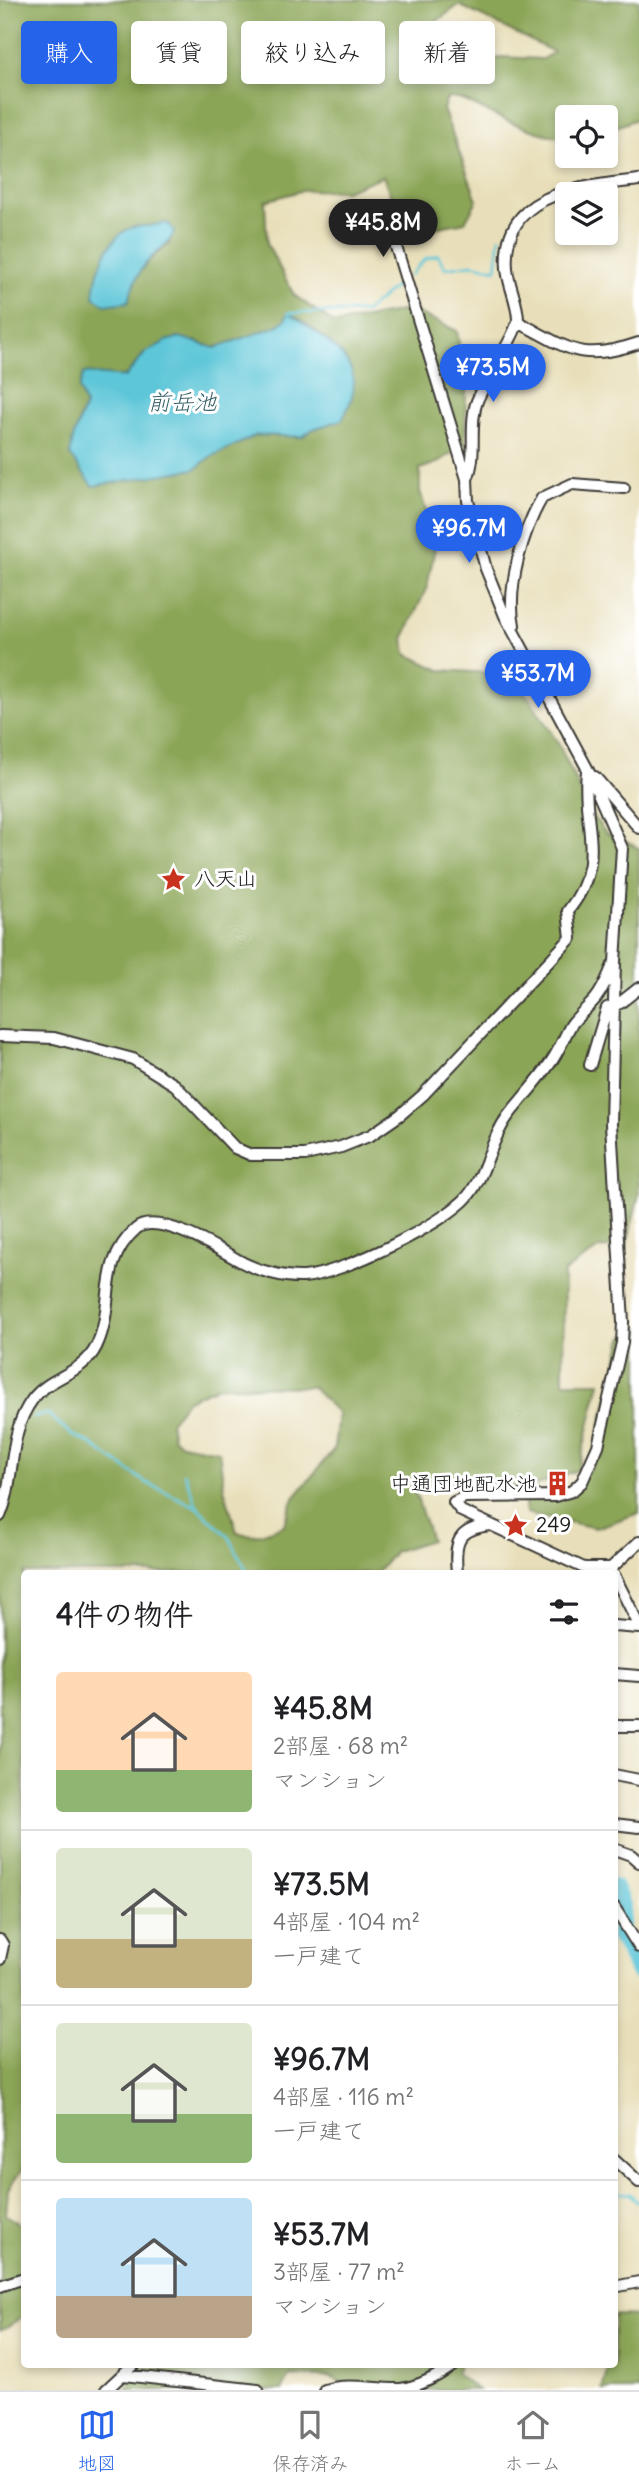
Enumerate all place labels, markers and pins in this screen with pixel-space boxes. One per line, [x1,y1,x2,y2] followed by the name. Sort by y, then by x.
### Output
[326,200,440,259] pin: ¥45.8M
[436,344,550,404] pin: ¥73.5M
[412,505,526,565] pin: ¥96.7M
[481,650,595,710] pin: ¥53.7M
[160,865,188,893] place icon: 八天山
[194,865,257,892] place label: 八天山
[390,1470,537,1497] place label: 中通団地配水池
[543,1470,571,1498] building icon: 中通団地配水池
[502,1511,530,1539] place icon: 249
[536,1511,571,1538] place label: 249

